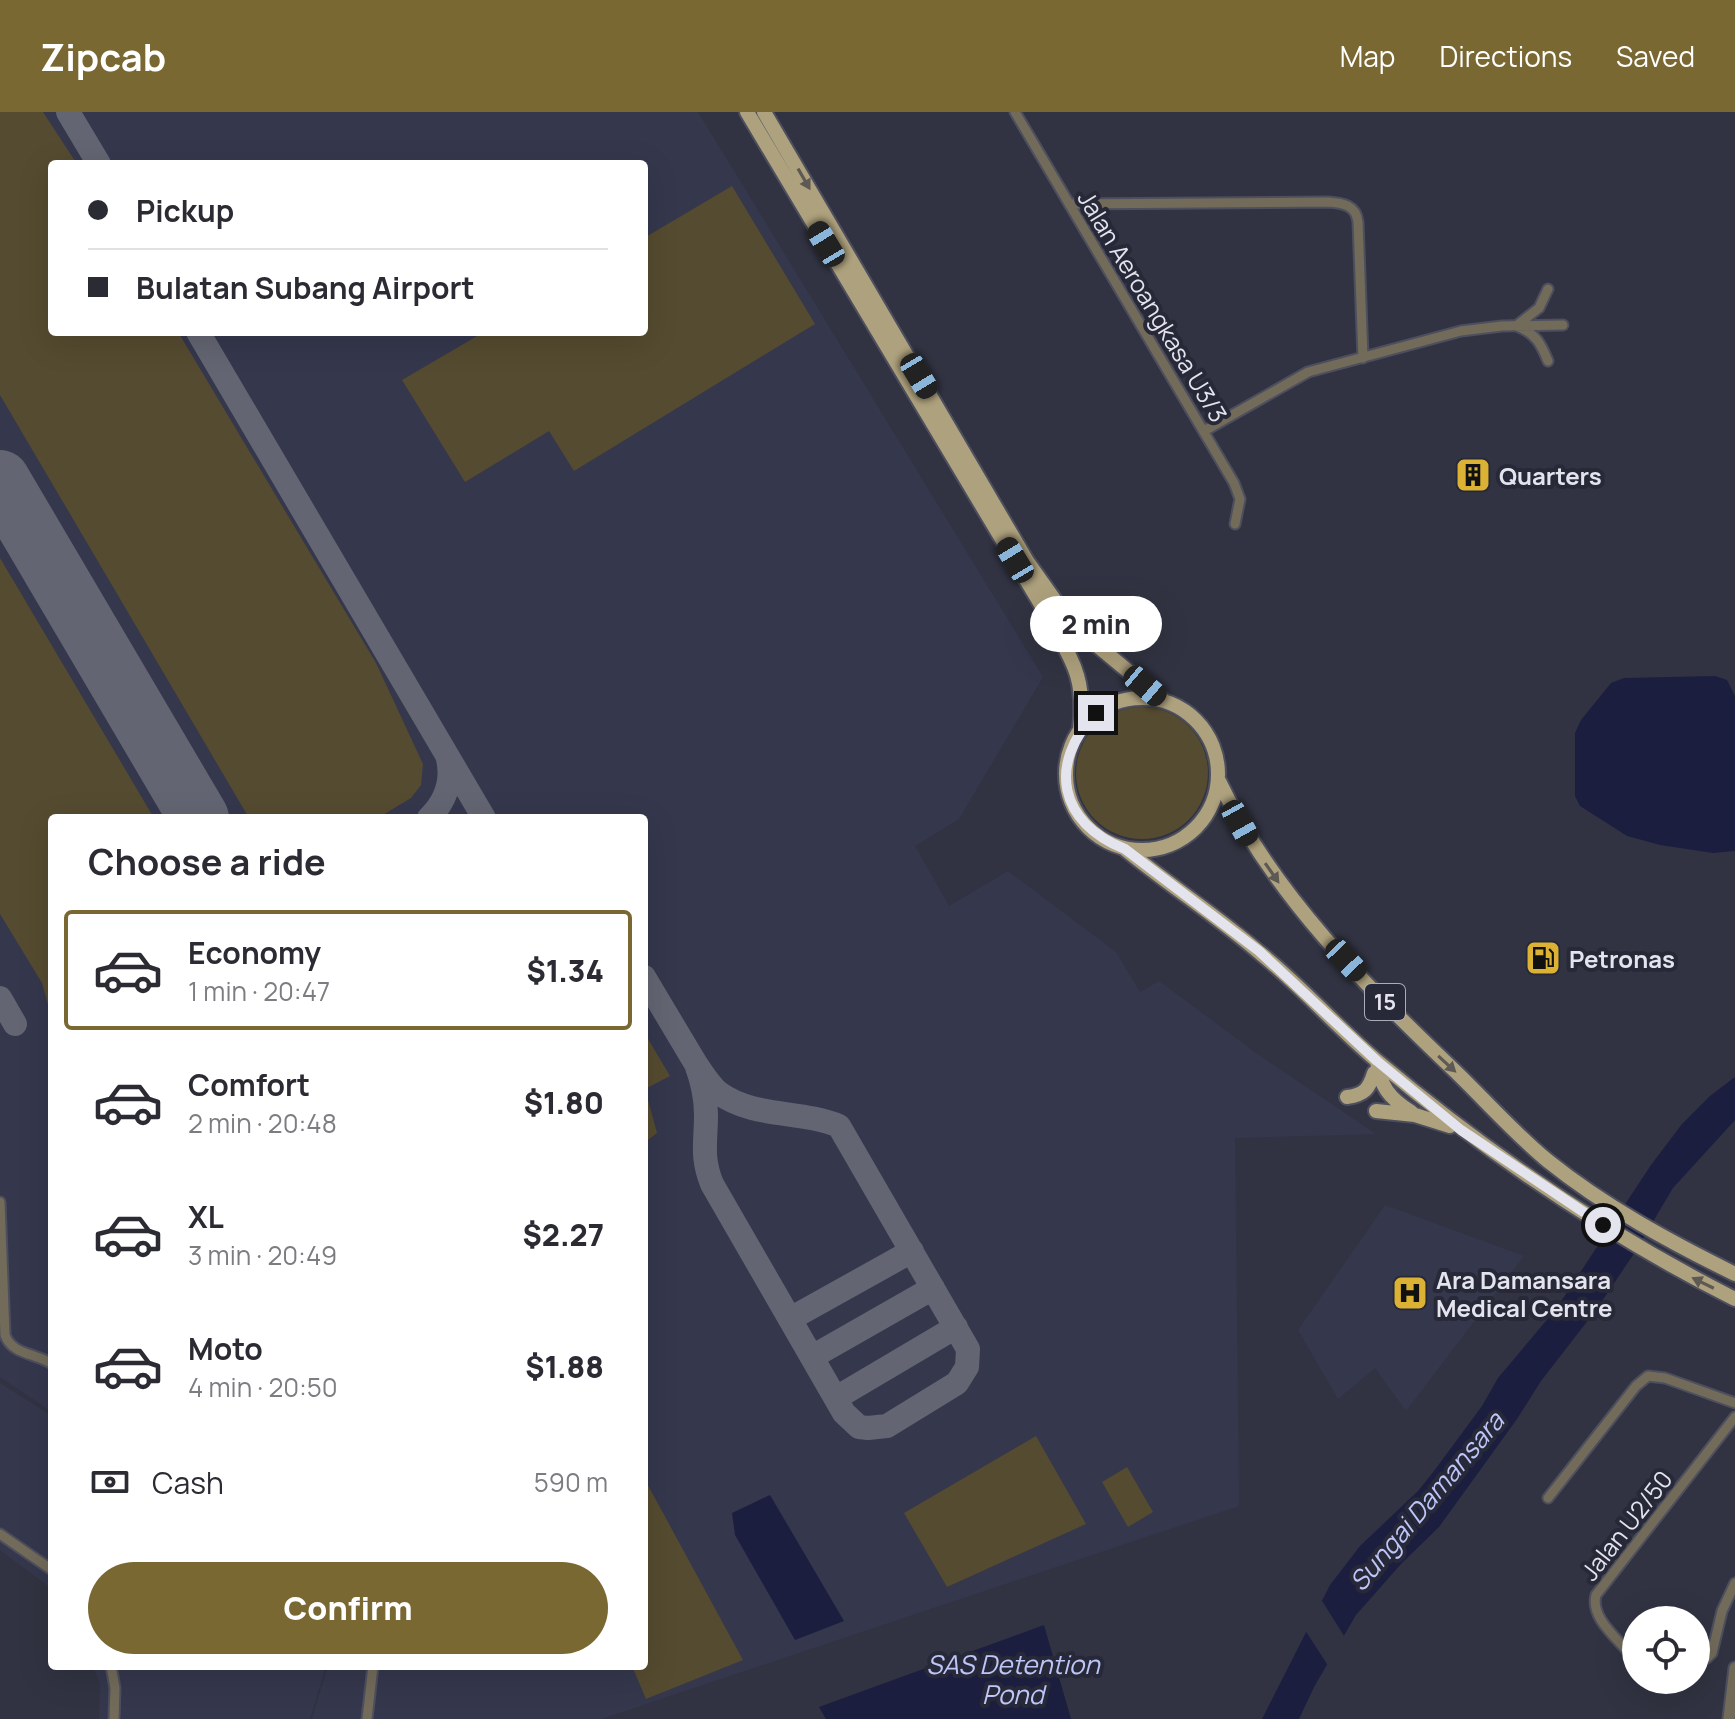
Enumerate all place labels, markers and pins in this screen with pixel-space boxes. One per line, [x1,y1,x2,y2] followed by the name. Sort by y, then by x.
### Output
[1454,456,1492,494] building icon: Quarters
[1499,459,1602,492] place label: Quarters
[1524,939,1562,977] fuel station icon: Petronas
[1569,942,1675,975] place label: Petronas
[1436,1263,1612,1324] place label: Ara Damansara Medical Centre
[1391,1274,1429,1312] hospital icon: Ara Damansara Medical Centre

